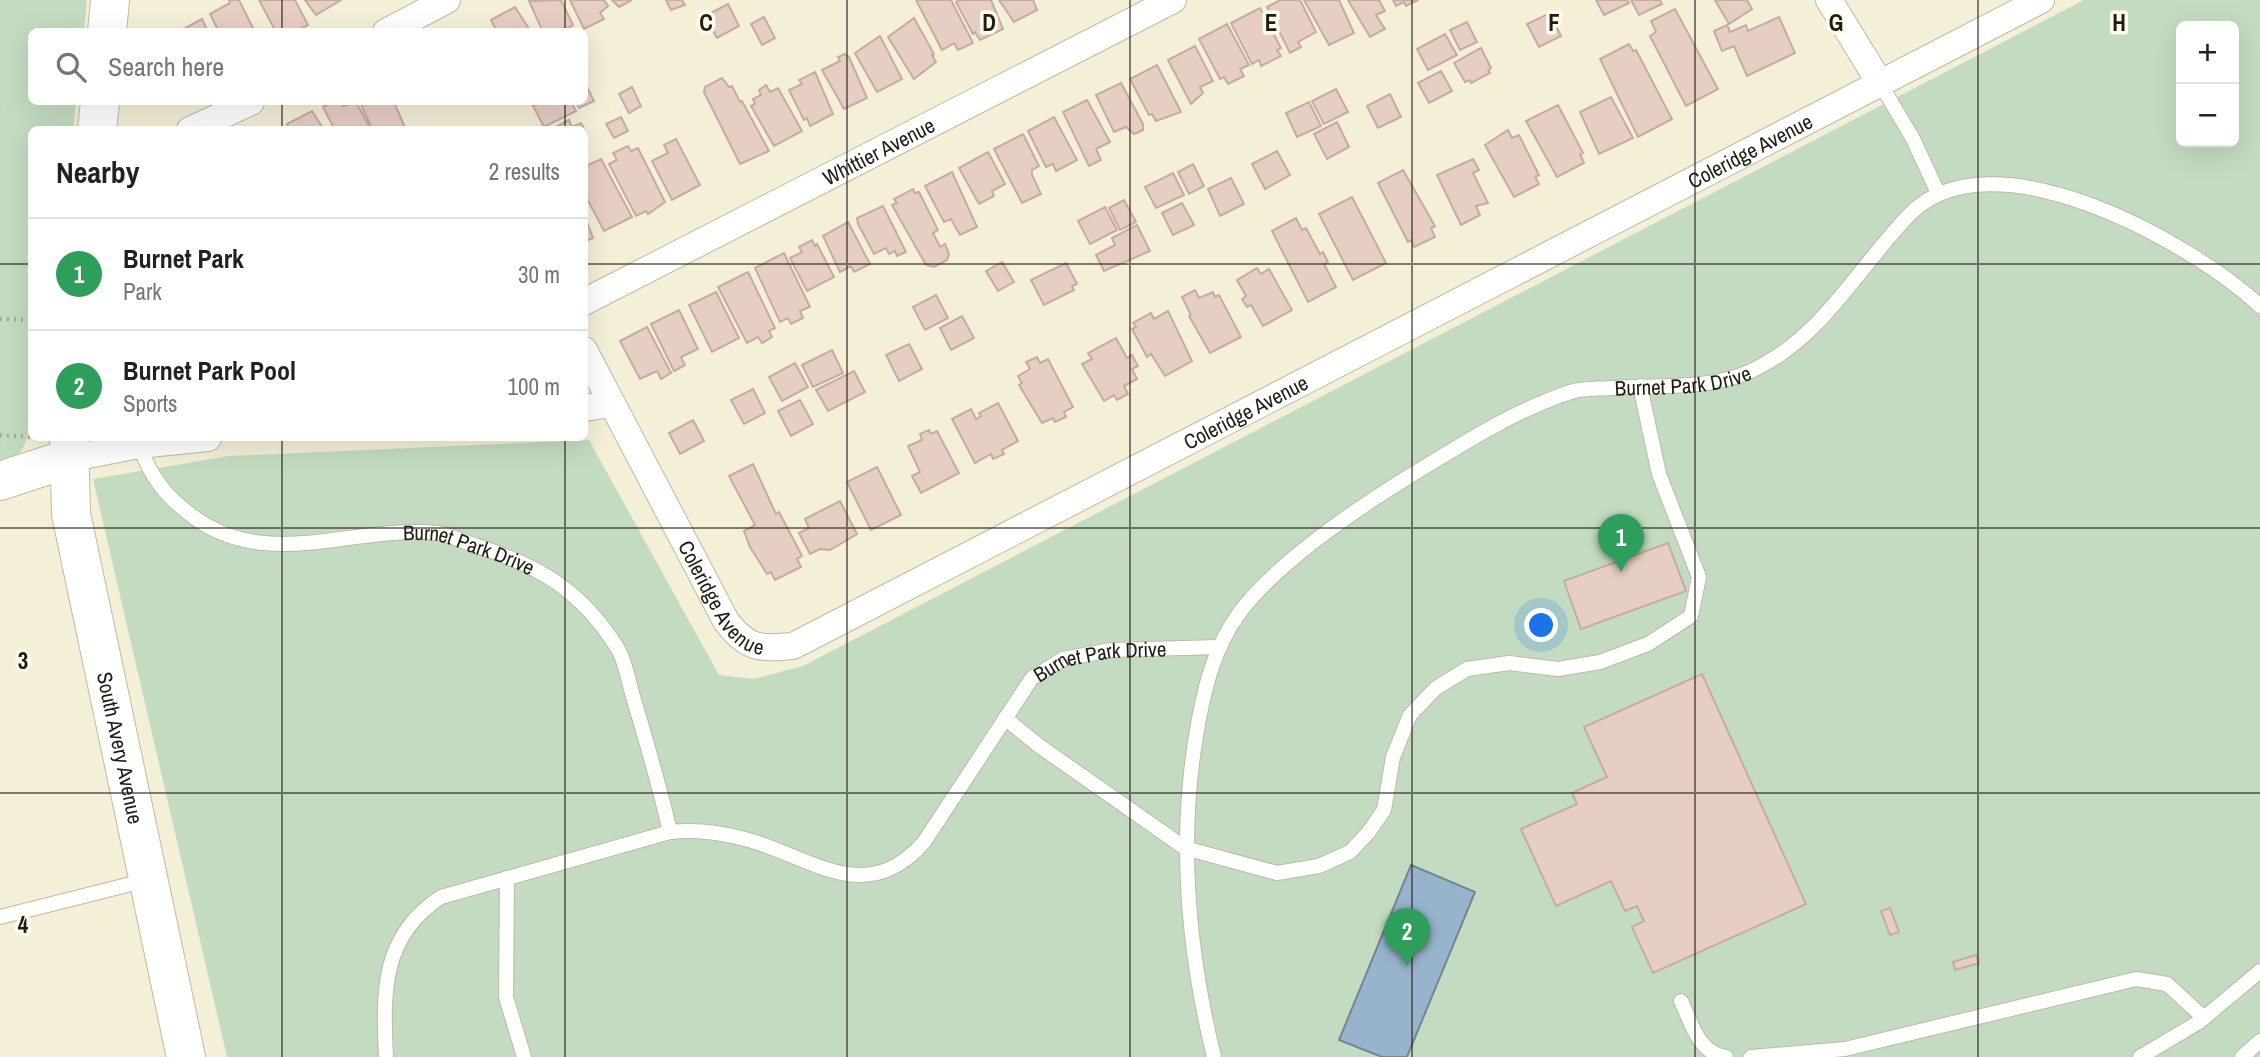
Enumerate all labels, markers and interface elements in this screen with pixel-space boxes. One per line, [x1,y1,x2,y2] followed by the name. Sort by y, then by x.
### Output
[699,7,713,38] text: C
[982,7,996,38] text: D
[1265,7,1277,38] text: E
[1548,7,1560,38] text: F
[1829,7,1843,38] text: G
[2112,7,2126,38] text: H
[2176,21,2239,147] map controls
[2176,21,2239,84] button: +
[28,28,588,105] search box
[52,48,90,86] icon: search
[108,49,224,84] text: Search here
[2176,84,2239,147] button: −
[1683,106,1817,195] street label: Coleridge Avenue
[817,110,940,192] street label: Whittier Avenue
[56,152,139,192] text: Nearby
[489,156,560,187] text: 2 results
[123,241,244,276] text: Burnet Park
[74,259,84,290] text: 1
[518,259,560,290] text: 30 m
[123,276,162,307] text: Park
[123,353,296,388] text: Burnet Park Pool
[1614,358,1755,402] street label: Burnet Park Drive
[1178,368,1313,456] street label: Coleridge Avenue
[74,371,84,402] text: 2
[508,371,560,402] text: 100 m
[123,388,178,419] text: Sports
[1598,514,1644,572] pin: 1
[403,517,540,582] street label: Burnet Park Drive
[672,535,767,661] street label: Coleridge Avenue
[1524,608,1558,642] your location
[1027,634,1167,688] street label: Burnet Park Drive
[18,645,28,676] text: 3
[90,669,151,826] street label: South Avery Avenue
[1384,908,1430,966] pin: 2
[18,909,29,940] text: 4

